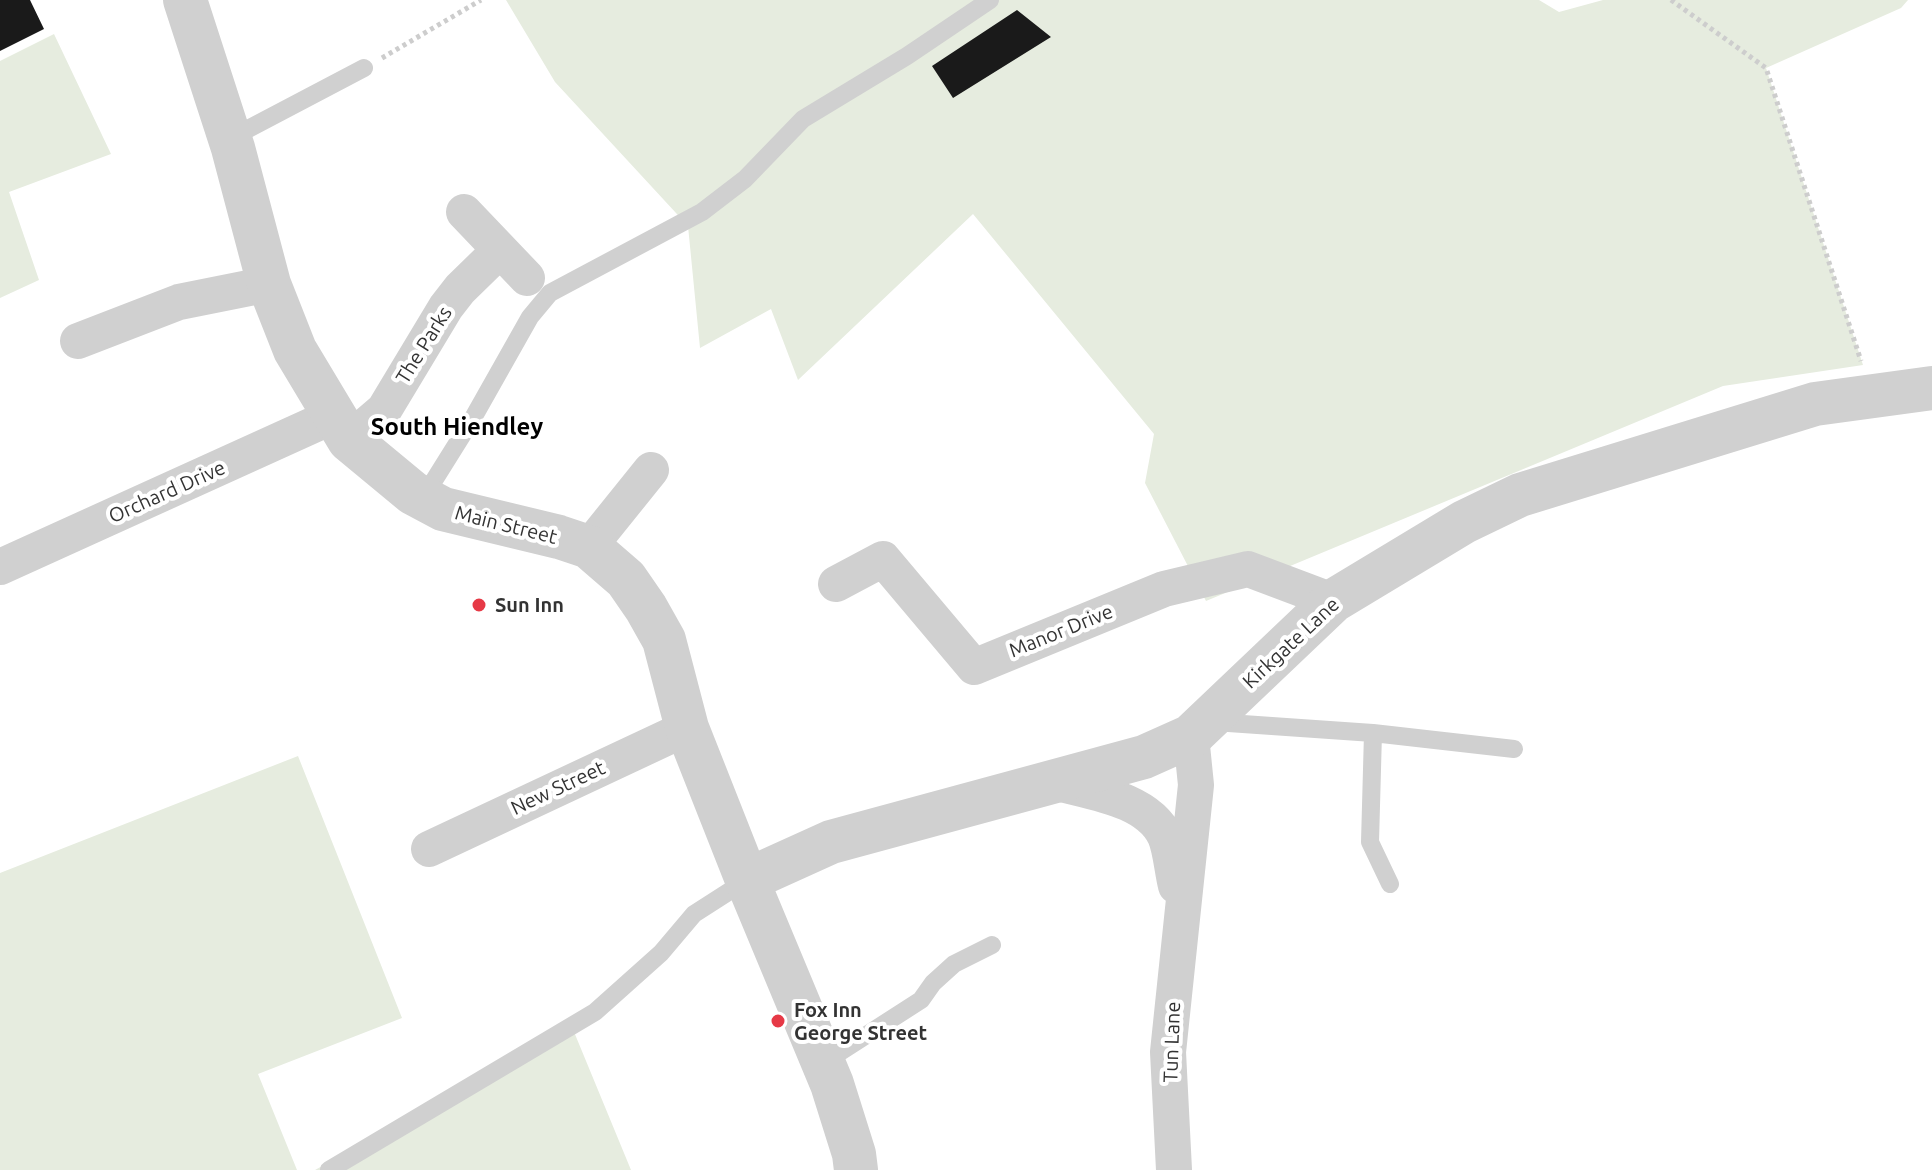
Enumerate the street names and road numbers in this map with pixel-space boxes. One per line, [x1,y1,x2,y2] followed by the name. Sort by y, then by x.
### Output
[391,302,457,388] street label: The Parks
[105,456,229,528] street label: Orchard Drive
[452,501,560,549] street label: Main Street
[1238,592,1344,694] street label: Kirkgate Lane
[1005,599,1117,663] street label: Manor Drive
[507,756,609,820] street label: New Street
[1159,1001,1185,1083] street label: Tun Lane

